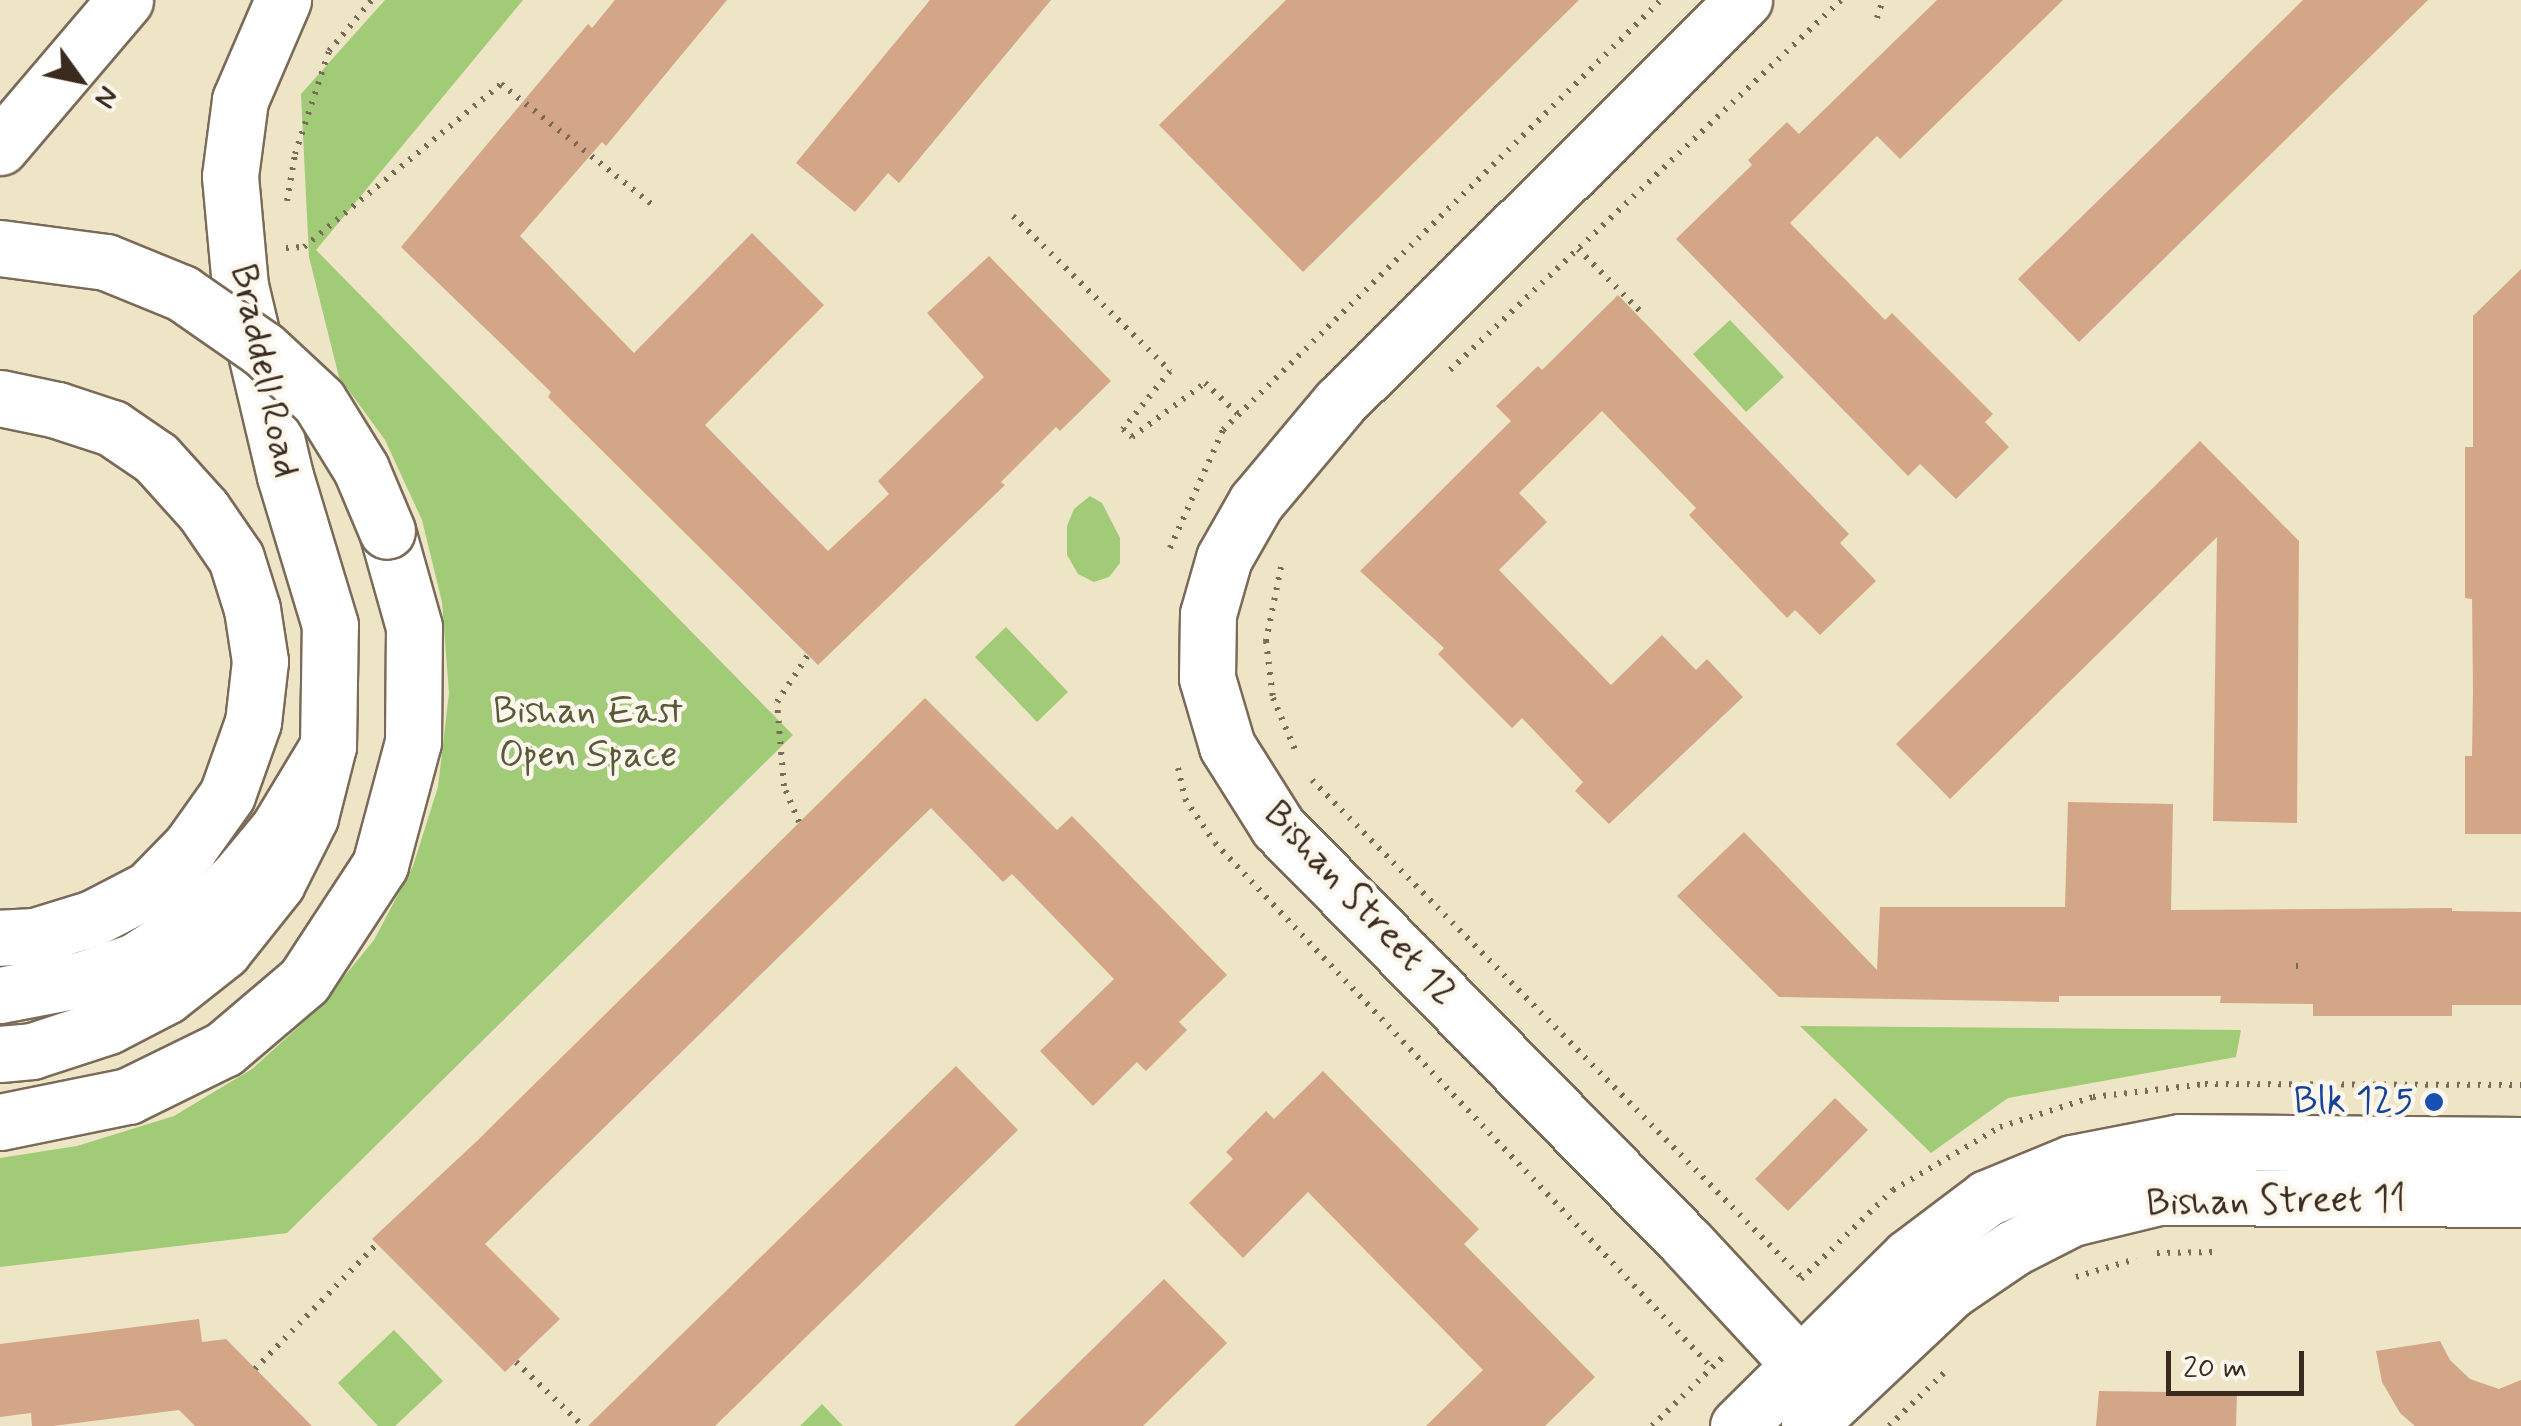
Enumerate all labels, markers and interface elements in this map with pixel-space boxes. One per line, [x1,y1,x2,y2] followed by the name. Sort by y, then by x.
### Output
[30,30,130,130] north arrow
[85,79,126,115] text: N
[219,260,309,482] street label: Braddell Road
[498,689,678,778] park label: Bishan East Open Space
[1251,790,1469,1018] street label: Bishan Street 12
[2293,1079,2414,1125] place label: Blk 125
[2423,1091,2445,1113] marker: Blk 125
[2143,1177,2409,1227] street label: Bishan Street 11
[2171,1331,2308,1393] scale bar
[2183,1349,2247,1388] text: 20 m

